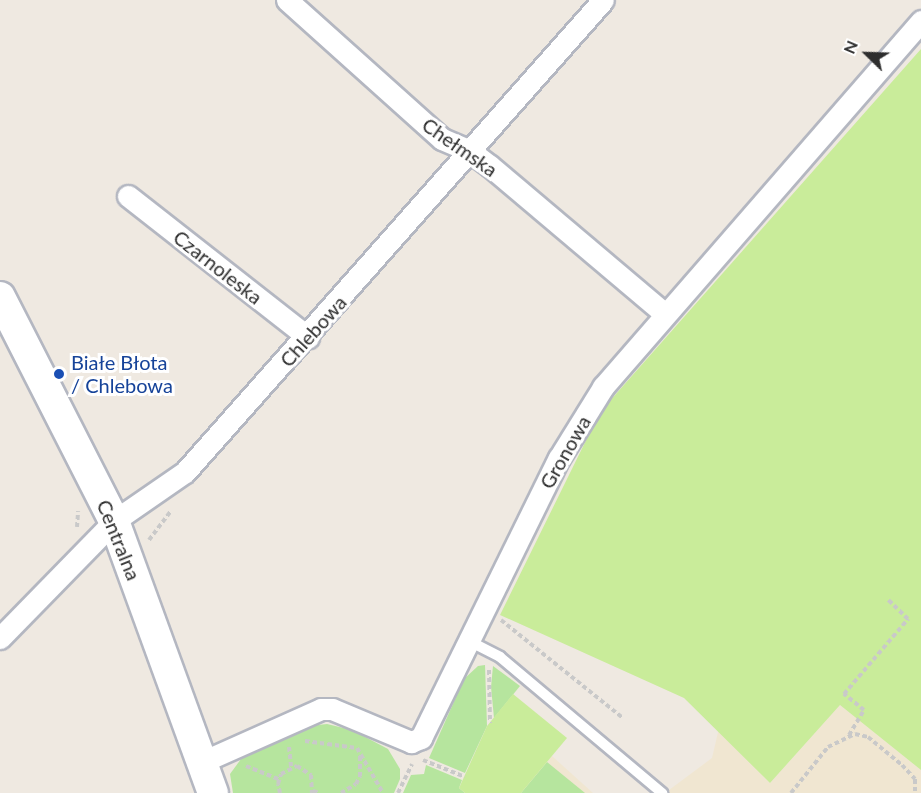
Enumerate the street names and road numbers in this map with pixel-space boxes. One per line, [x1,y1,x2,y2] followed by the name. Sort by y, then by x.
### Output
[418,112,502,182] street label: Chełmska
[169,225,267,309] street label: Czarnoleska
[275,290,351,372] street label: Chlebowa
[534,411,596,493] street label: Gronowa
[92,496,146,584] street label: Centralna

